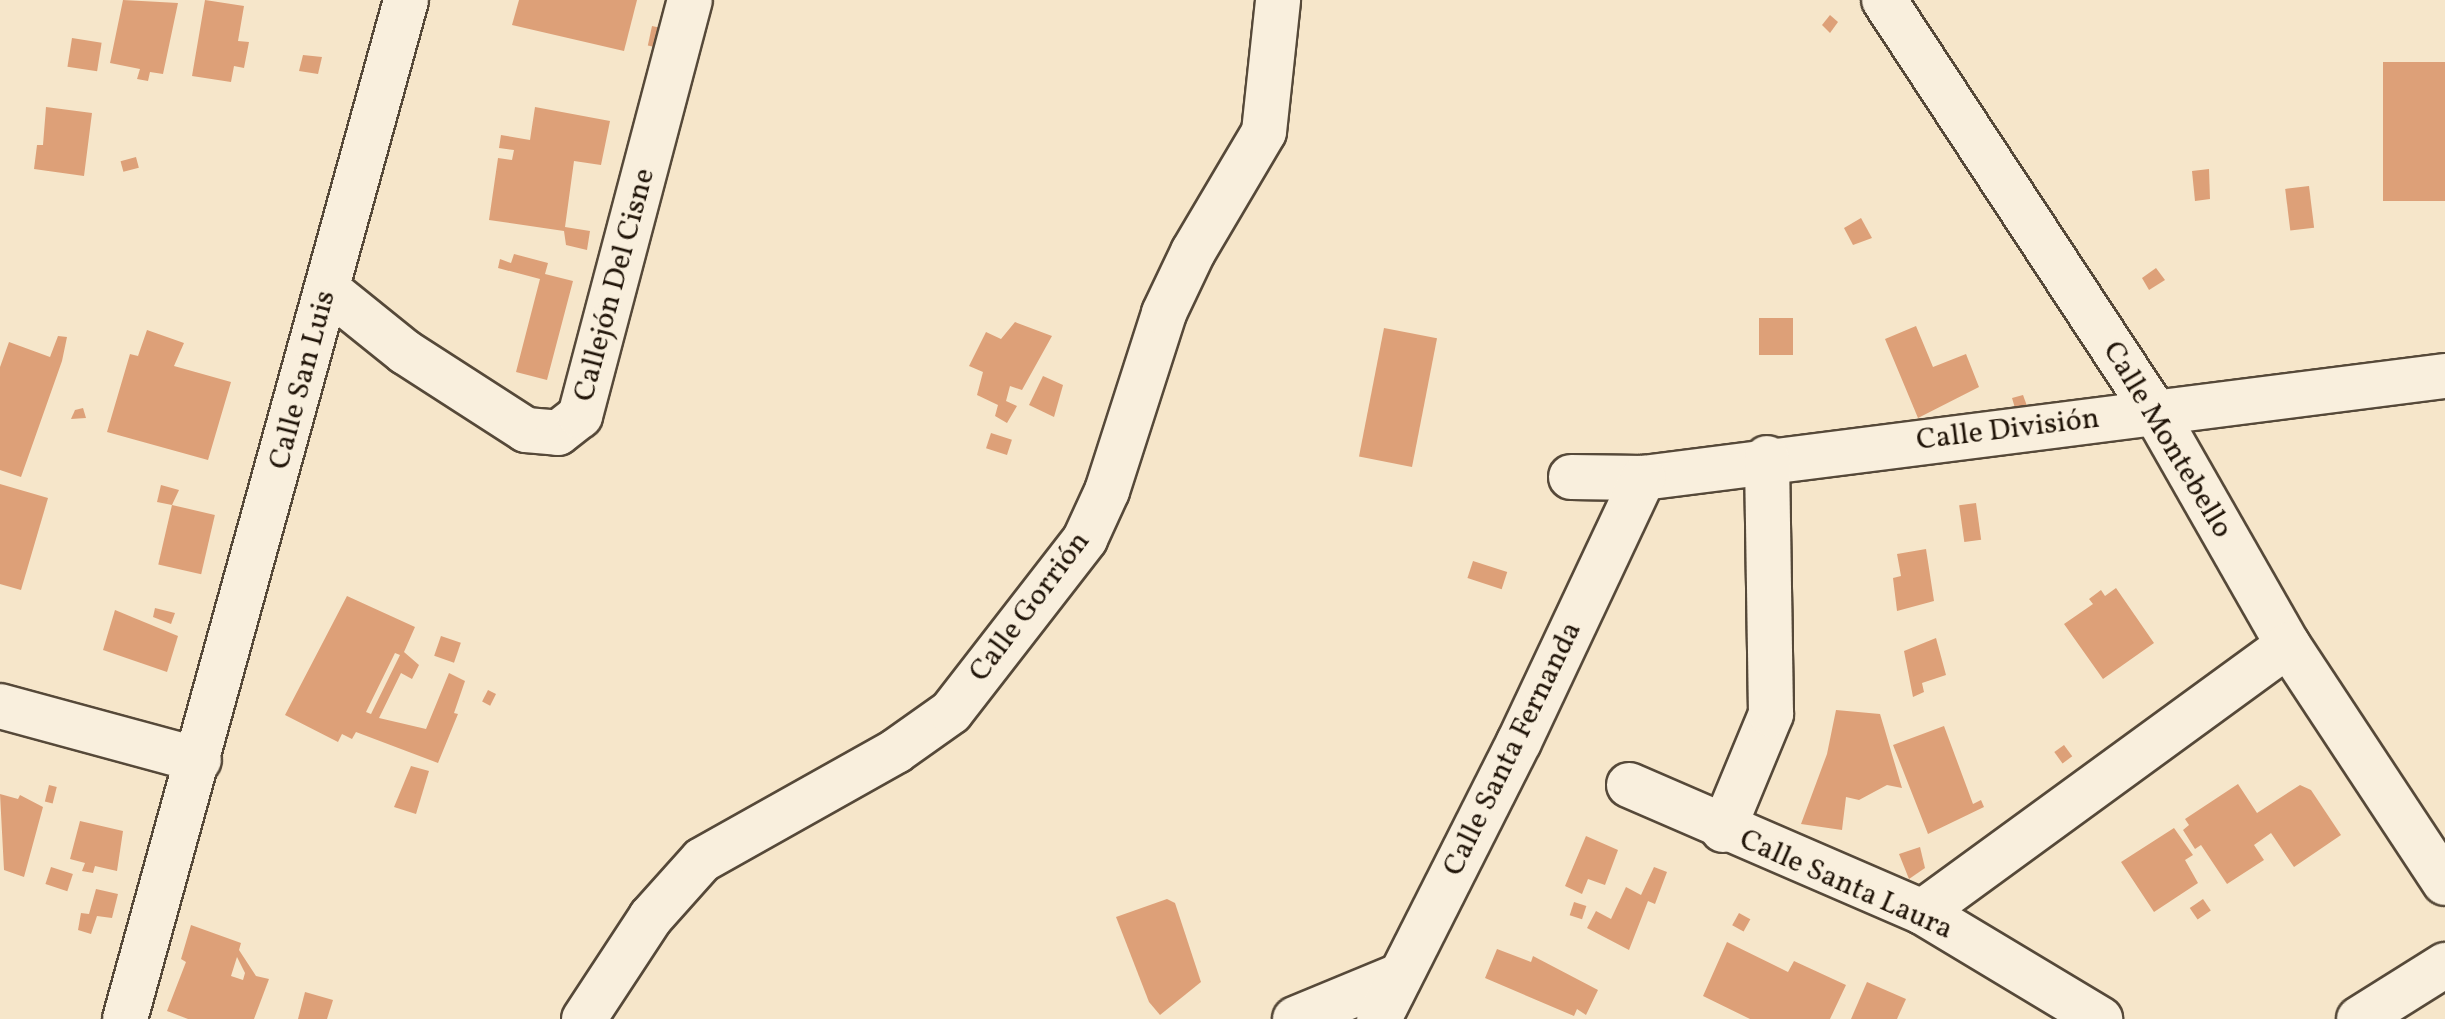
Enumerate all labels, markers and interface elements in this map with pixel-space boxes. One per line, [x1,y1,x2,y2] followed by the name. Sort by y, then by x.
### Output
[567,165,663,405] street label: Callejón Del Cisne
[262,287,344,473] street label: Calle San Luis
[2094,335,2240,545] street label: Calle Montebello
[1914,401,2102,459] street label: Calle División
[962,525,1098,689] street label: Calle Gorrión
[1436,616,1590,882] street label: Calle Santa Fernanda
[1734,822,1958,948] street label: Calle Santa Laura

